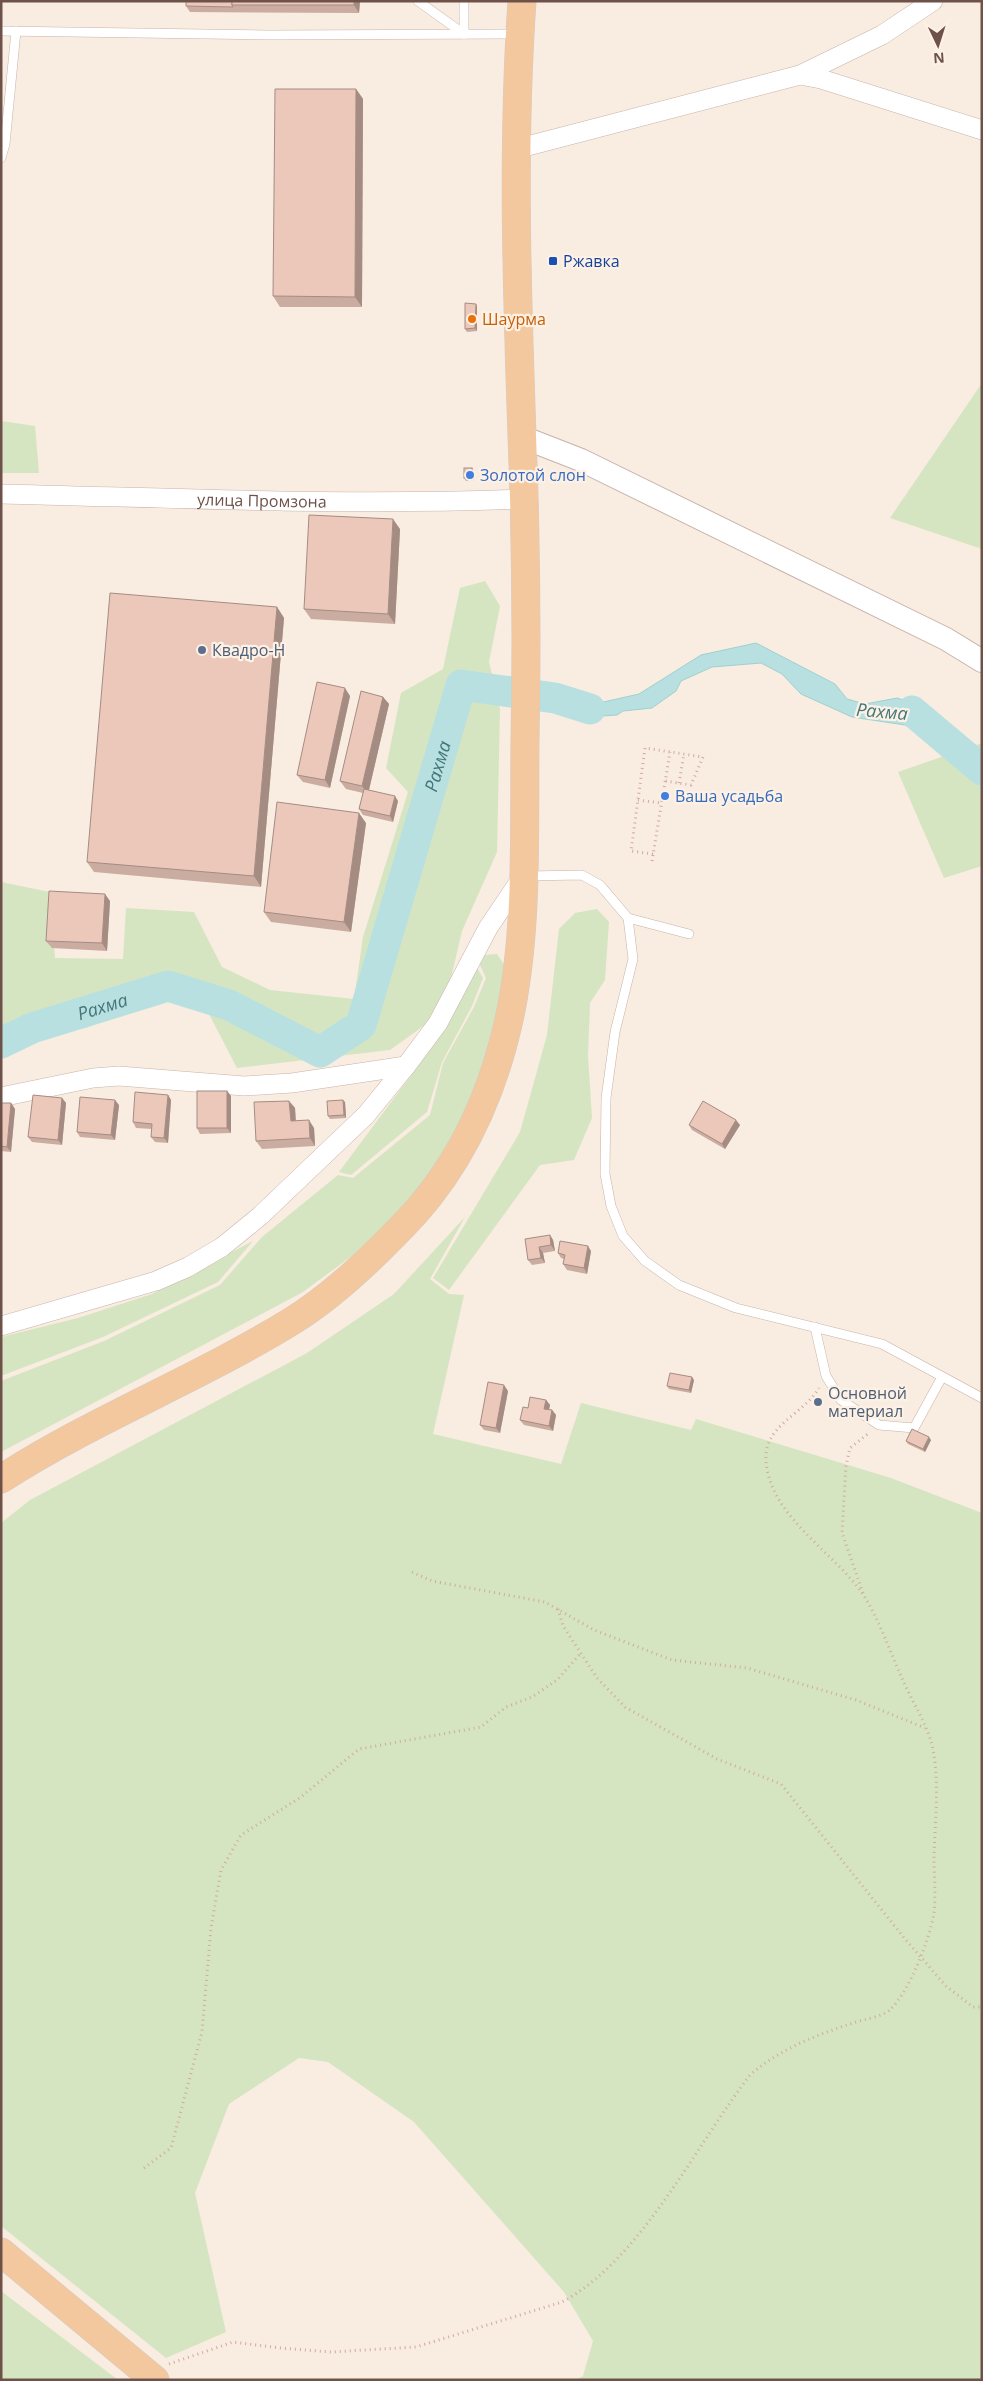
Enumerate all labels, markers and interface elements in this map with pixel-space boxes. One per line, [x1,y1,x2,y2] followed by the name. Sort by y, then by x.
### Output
[913,20,963,70] north arrow
[933,49,945,68] text: N
[563,250,620,272] place label: Ржавка
[547,255,559,267] marker: Ржавка
[482,308,546,330] place label: Шаурма
[466,313,478,325] marker: Шаурма
[480,464,586,486] place label: Золотой слон
[464,469,476,481] marker: Золотой слон
[197,488,327,513] street label: улица Промзона
[212,639,285,661] place label: Квадро-Н
[196,644,208,656] marker: Квадро-Н
[855,697,909,725] water label: Рахма
[418,738,456,794] water label: Рахма
[675,785,783,807] place label: Ваша усадьба
[659,790,671,802] marker: Ваша усадьба
[74,987,131,1025] water label: Рахма
[828,1382,907,1422] place label: Основной материал
[812,1396,824,1408] marker: Основной материал

